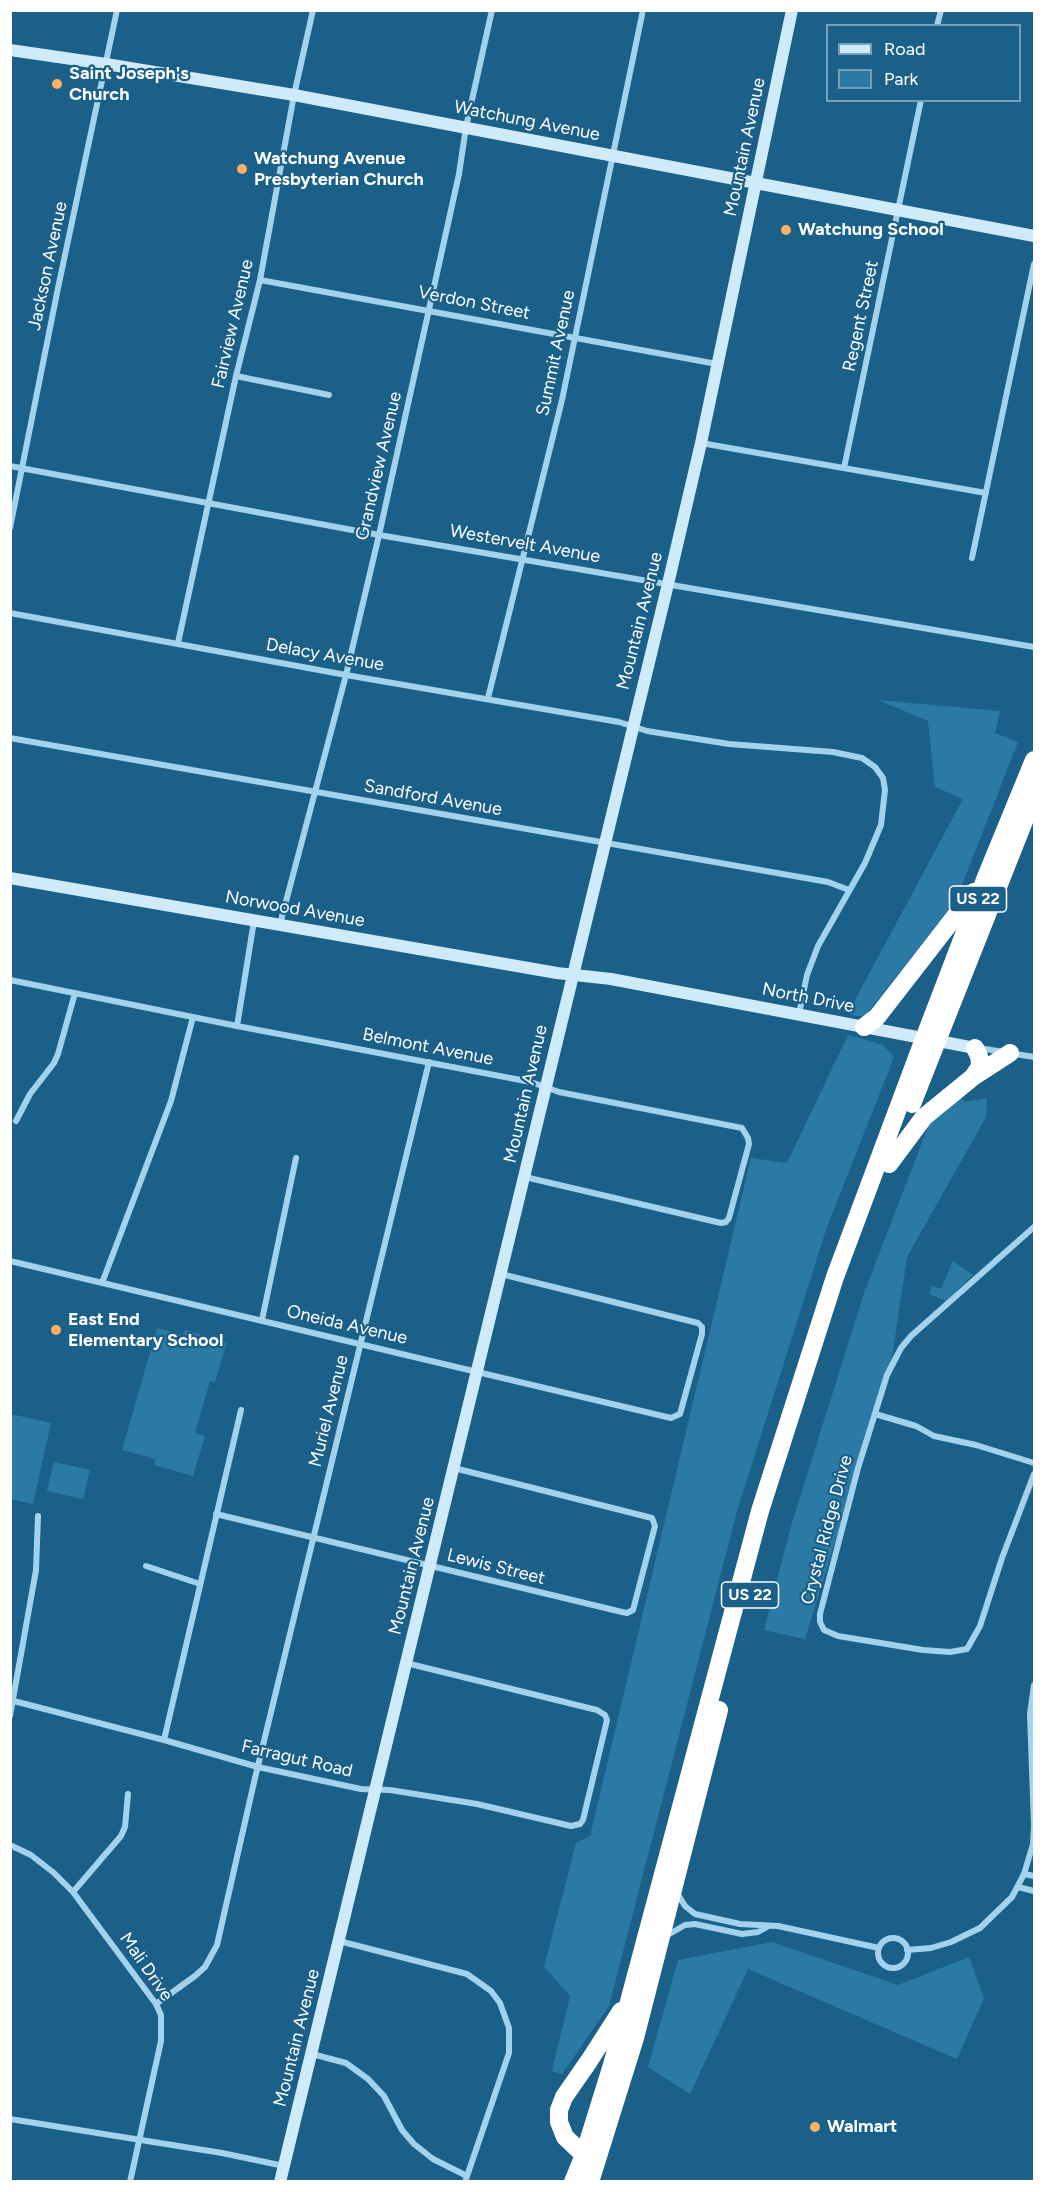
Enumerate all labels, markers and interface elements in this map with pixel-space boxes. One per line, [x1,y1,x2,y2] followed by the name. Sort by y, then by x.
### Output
[826,24,1021,102] legend
[884,38,925,60] text: Road
[69,63,189,106] place label: Saint Joseph's Church
[884,68,918,90] text: Park
[720,76,770,218] street label: Mountain Avenue
[50,77,64,91] marker: Saint Joseph's Church
[452,96,602,146] street label: Watchung Avenue
[254,148,424,190] place label: Watchung Avenue Presbyterian Church
[235,162,249,176] marker: Watchung Avenue Presbyterian Church
[24,200,72,332] street label: Jackson Avenue
[798,219,944,241] place label: Watchung School
[779,223,793,237] marker: Watchung School
[208,257,258,391] street label: Fairview Avenue
[839,258,883,374] street label: Regent Street
[416,282,532,324] street label: Verdon Street
[532,288,580,418] street label: Summit Avenue
[351,389,407,543] street label: Grandview Avenue
[448,520,602,568] street label: Westervelt Avenue
[612,550,668,692] street label: Mountain Avenue
[264,634,386,676] street label: Delacy Avenue
[362,775,504,821] street label: Sandford Avenue
[224,886,366,932] street label: Norwood Avenue
[950,886,1006,912] road number: US 22
[760,978,856,1018] street label: North Drive
[500,1023,552,1165] street label: Mountain Avenue
[361,1024,495,1070] street label: Belmont Avenue
[285,1301,409,1349] street label: Oneida Avenue
[68,1309,223,1352] place label: East End Elementary School
[49,1323,63,1337] marker: East End Elementary School
[305,1353,353,1469] street label: Muriel Avenue
[797,1453,857,1607] street label: Crystal Ridge Drive
[384,1495,440,1637] street label: Mountain Avenue
[445,1544,547,1590] street label: Lewis Street
[722,1582,778,1608] road number: US 22
[239,1736,355,1782] street label: Farragut Road
[115,1929,177,2005] street label: Mali Drive
[269,1967,325,2109] street label: Mountain Avenue
[827,2116,897,2138] place label: Walmart
[808,2120,822,2134] marker: Walmart

